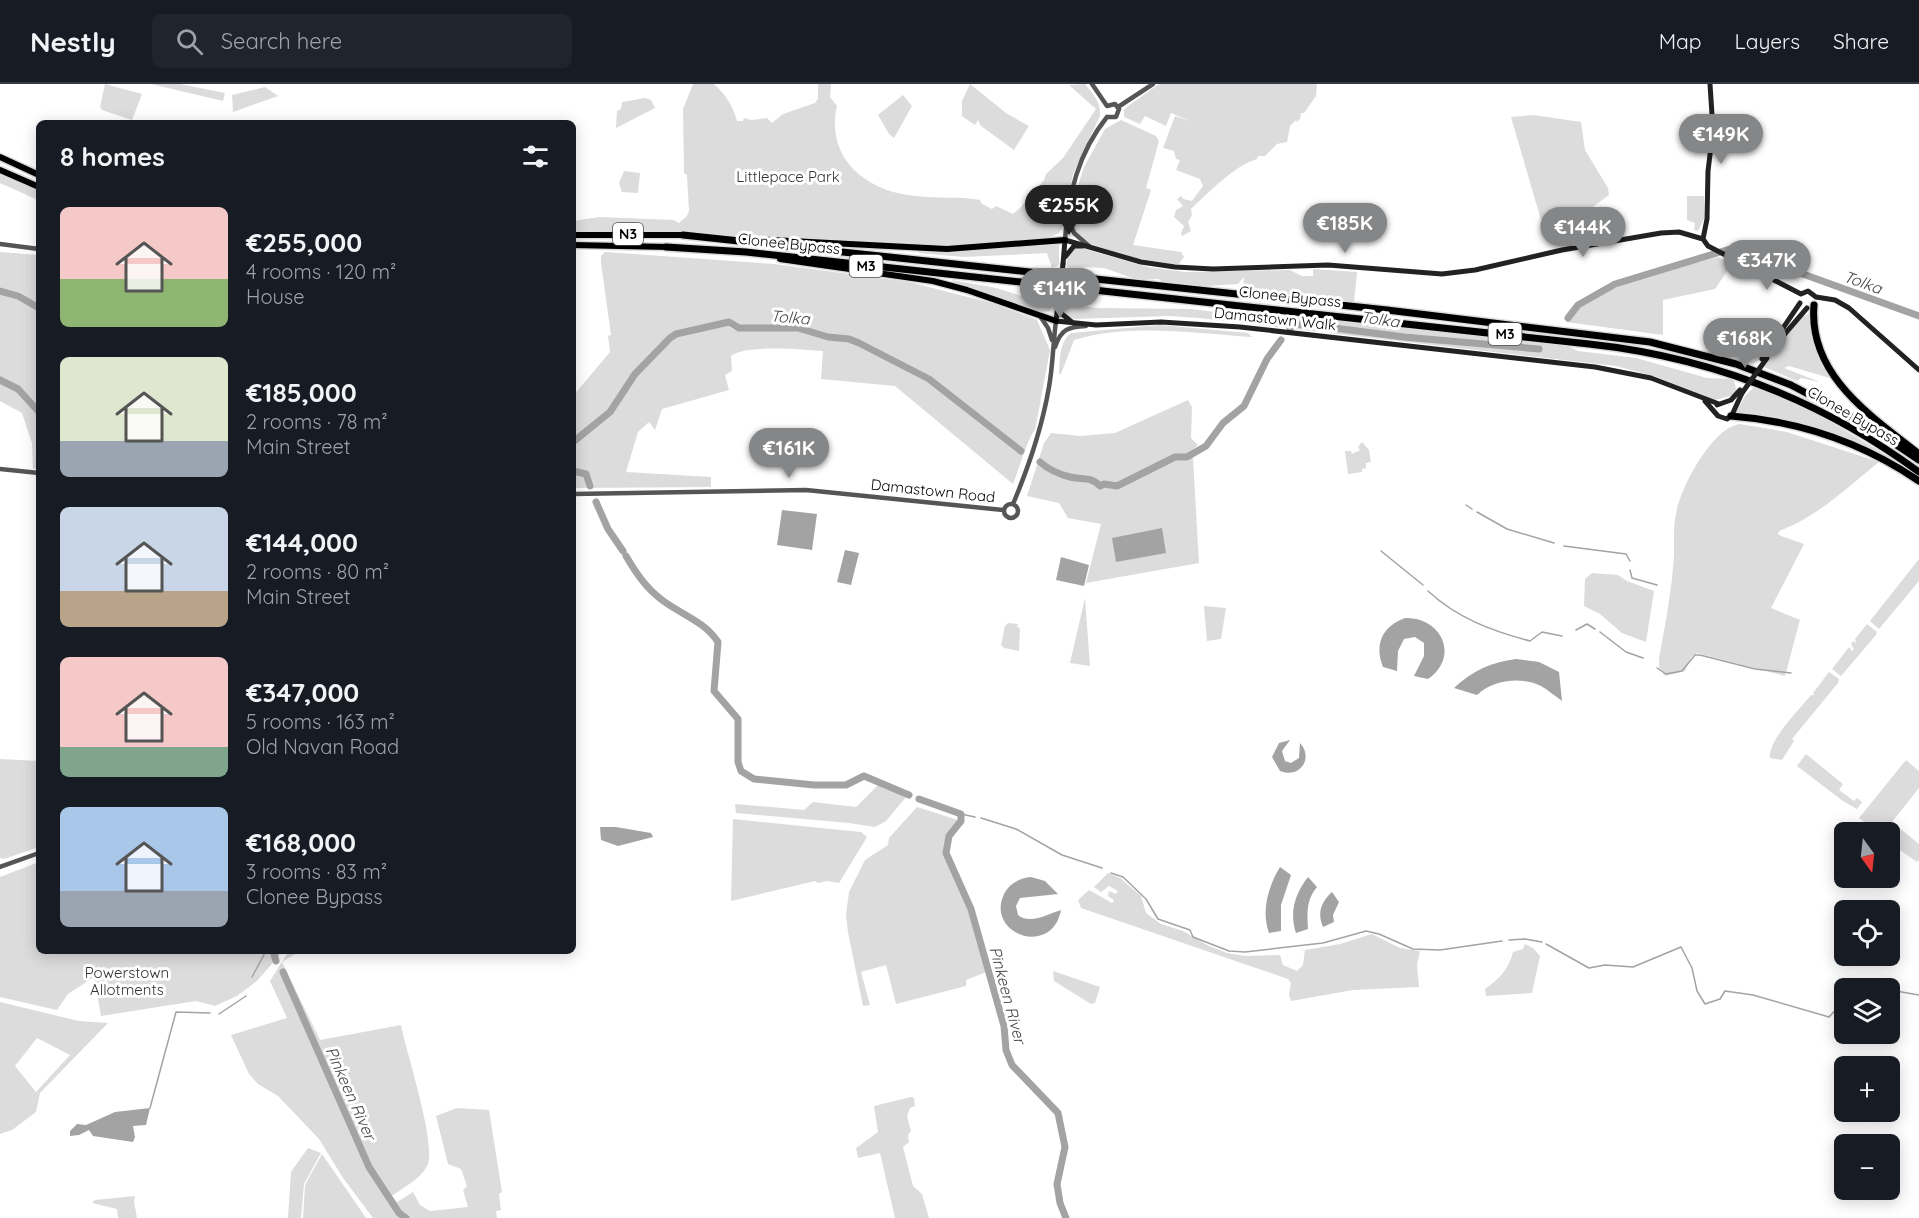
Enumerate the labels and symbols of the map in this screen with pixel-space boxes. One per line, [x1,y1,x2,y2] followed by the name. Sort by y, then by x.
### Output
[1679,114,1763,165] pin: €149K
[736,167,840,186] park label: Littlepace Park
[1027,185,1111,236] pin: €255K
[1303,203,1387,254] pin: €185K
[1541,207,1625,258] pin: €144K
[613,223,643,245] road number: N3
[737,229,841,258] street label: Clonee Bypass
[1725,240,1809,291] pin: €347K
[850,255,882,277] road number: M3
[1841,266,1886,299] water label: Tolka
[1018,268,1102,319] pin: €141K
[1238,282,1342,311] street label: Clonee Bypass
[1213,303,1337,334] street label: Damastown Walk
[770,305,812,329] water label: Tolka
[1359,306,1402,332] water label: Tolka
[1703,318,1787,369] pin: €168K
[1488,323,1522,345] road number: M3
[1804,382,1902,449] street label: Clonee Bypass
[747,428,831,479] pin: €161K
[870,475,996,506] street label: Damastown Road
[1834,822,1900,888] north arrow
[985,944,1031,1048] water label: Pinkeen River
[85,963,169,999] park label: Powerstown Allotments
[322,1043,381,1144] water label: Pinkeen River

